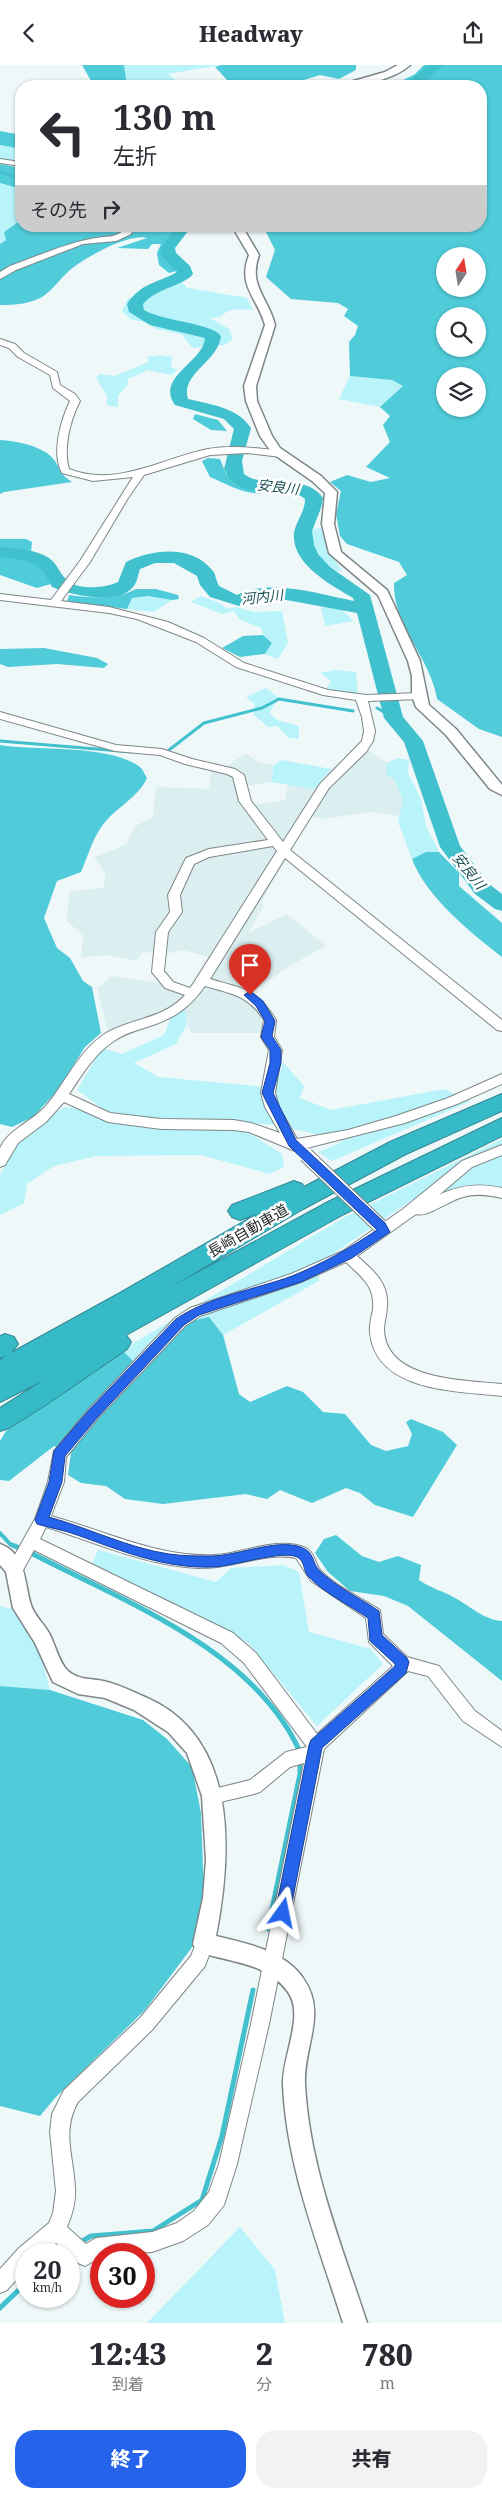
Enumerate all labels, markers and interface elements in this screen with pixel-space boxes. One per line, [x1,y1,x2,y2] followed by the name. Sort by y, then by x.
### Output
[199,18,303,48] text: Headway
[15,19,43,47] icon: back
[459,19,487,47] icon: share
[113,93,216,140] text: 130 m
[30,100,95,165] icon: left
[113,140,157,170] text: 左折
[97,195,125,223] icon: right
[30,197,87,223] text: その先
[436,247,486,297] north arrow
[436,247,486,417] map controls
[436,307,486,357] button: search
[436,367,486,417] button: layers
[256,475,302,499] water label: 安良川
[240,585,286,608] water label: 河内川
[449,848,491,895] water label: 安良川
[229,944,271,995] pin
[236,951,264,979] icon: arrive
[204,1199,291,1261] street label: 長崎自動車道
[256,1886,308,1938] position arrow
[90,2243,155,2308] speed limit sign: 30
[33,2252,62,2286] text: 20
[33,2279,62,2296] text: km/h
[89,2333,167,2374] text: 12:43
[256,2333,273,2374] text: 2
[362,2334,413,2375] text: 780
[380,2372,395,2394] text: m
[112,2373,144,2395] text: 到着
[256,2373,272,2395] text: 分
[15,2430,246,2488] button: 終了
[256,2430,487,2488] button: 共有

